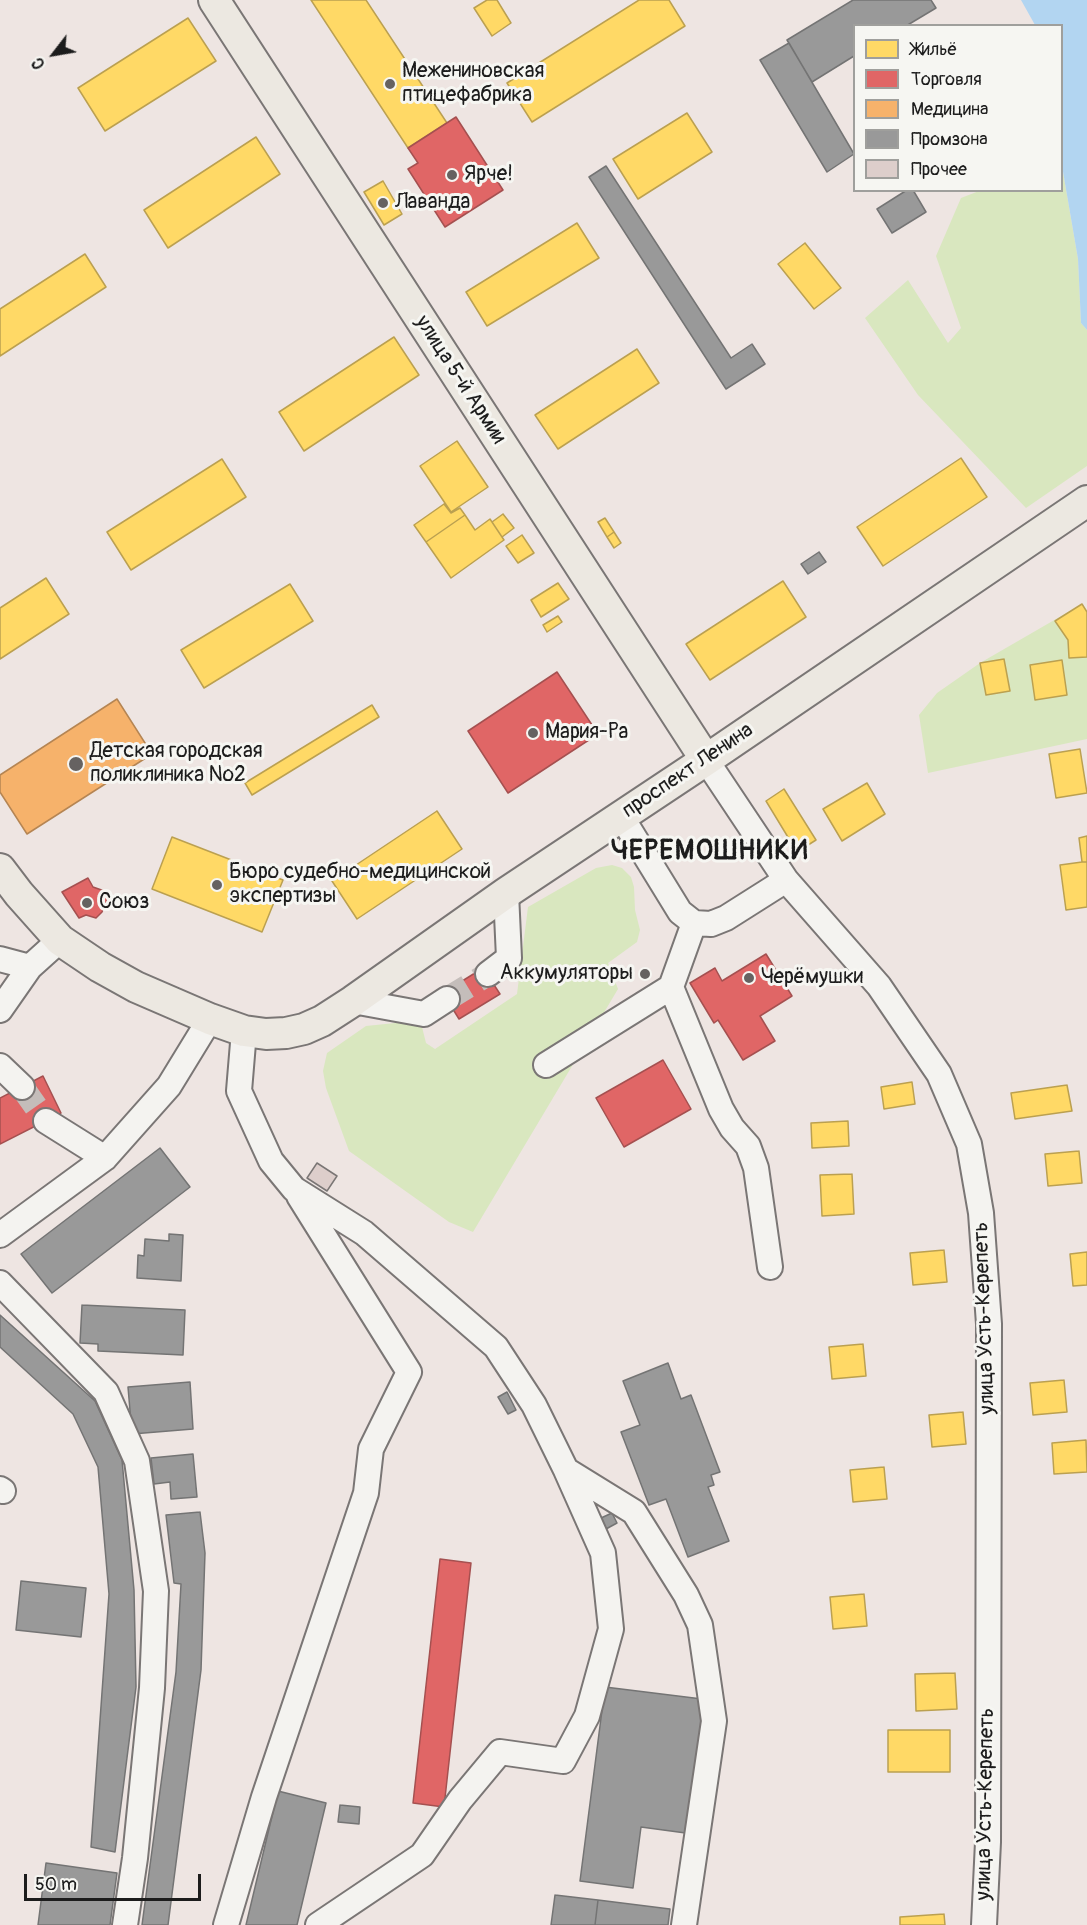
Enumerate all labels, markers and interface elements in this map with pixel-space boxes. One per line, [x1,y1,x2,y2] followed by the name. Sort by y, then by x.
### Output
[24,24,84,84] north arrow
[853,24,1063,192] legend
[911,38,957,61] text: Жильё
[27,54,50,73] text: С
[402,59,544,109] place label: Межениновская птицефабрика
[911,68,982,91] text: Торговля
[383,77,397,91] marker: Межениновская птицефабрика
[911,98,988,121] text: Медицина
[911,128,988,151] text: Промзона
[911,158,967,181] text: Прочее
[464,162,513,188] place label: Ярче!
[445,168,459,182] marker: Ярче!
[395,190,470,216] place label: Лаванда
[376,196,390,210] marker: Лаванда
[409,311,511,449] street label: улица 5-й Армии
[618,718,758,824] street label: проспект Ленина
[545,720,628,746] place label: Мария-Ра
[526,726,540,740] marker: Мария-Ра
[90,739,263,789] place label: Детская городская поликлиника №2
[67,755,85,773] marker: Детская городская поликлиника №2
[611,836,809,868] district label: ЧЕРЕМОШНИКИ
[229,860,491,910] place label: Бюро судебно-медицинской экспертизы
[210,878,224,892] marker: Бюро судебно-медицинской экспертизы
[99,890,150,916] place label: Союз
[80,896,94,910] marker: Союз
[500,961,633,987] place label: Аккумуляторы
[761,965,863,991] place label: Черёмушки
[638,967,652,981] marker: Аккумуляторы
[742,971,756,985] marker: Черёмушки
[969,1221,1001,1415] street label: улица Усть-Керепеть
[972,1707,1000,1901] street label: улица Усть-Керепеть
[27,1862,204,1900] scale bar
[35,1873,77,1896] text: 50 m

